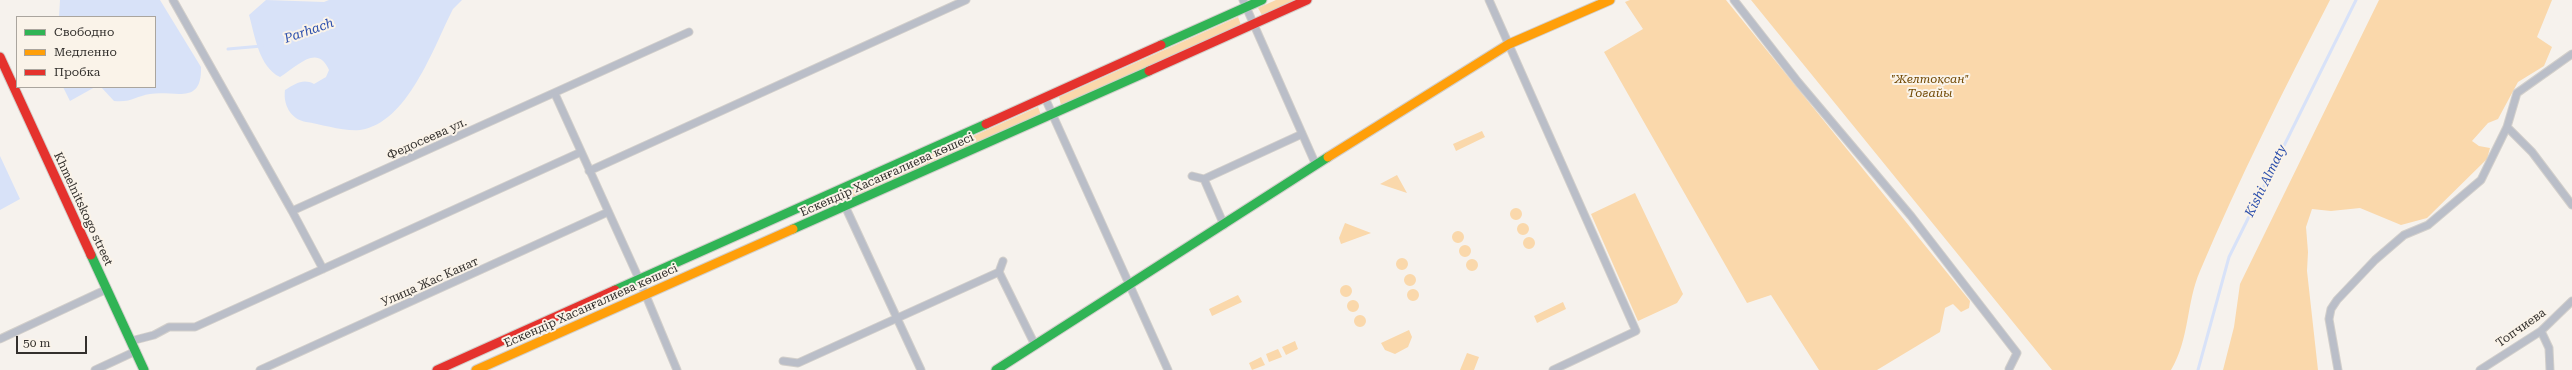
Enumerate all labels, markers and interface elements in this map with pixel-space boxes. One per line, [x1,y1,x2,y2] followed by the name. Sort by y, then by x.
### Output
[282,15,336,47] water label: Parhach
[16,16,156,88] legend
[54,25,114,39] text: Свободно
[54,45,117,59] text: Медленно
[54,65,100,79] text: Пробка
[1891,72,1969,100] park label: "Желтоқсан" Тоғайы
[385,115,469,163] street label: Федосеева ул.
[798,130,976,220] street label: Ескендір Хасанғалиева көшесі
[2242,142,2290,220] water label: Kіshі Almaty
[50,150,116,268] street label: Khmelnitskogo street
[379,254,481,310] street label: Улица Жас Канат
[502,261,680,351] street label: Ескендір Хасанғалиева көшесі
[2493,306,2549,350] street label: Топчиева
[18,328,89,354] scale bar
[23,336,50,350] text: 50 m

